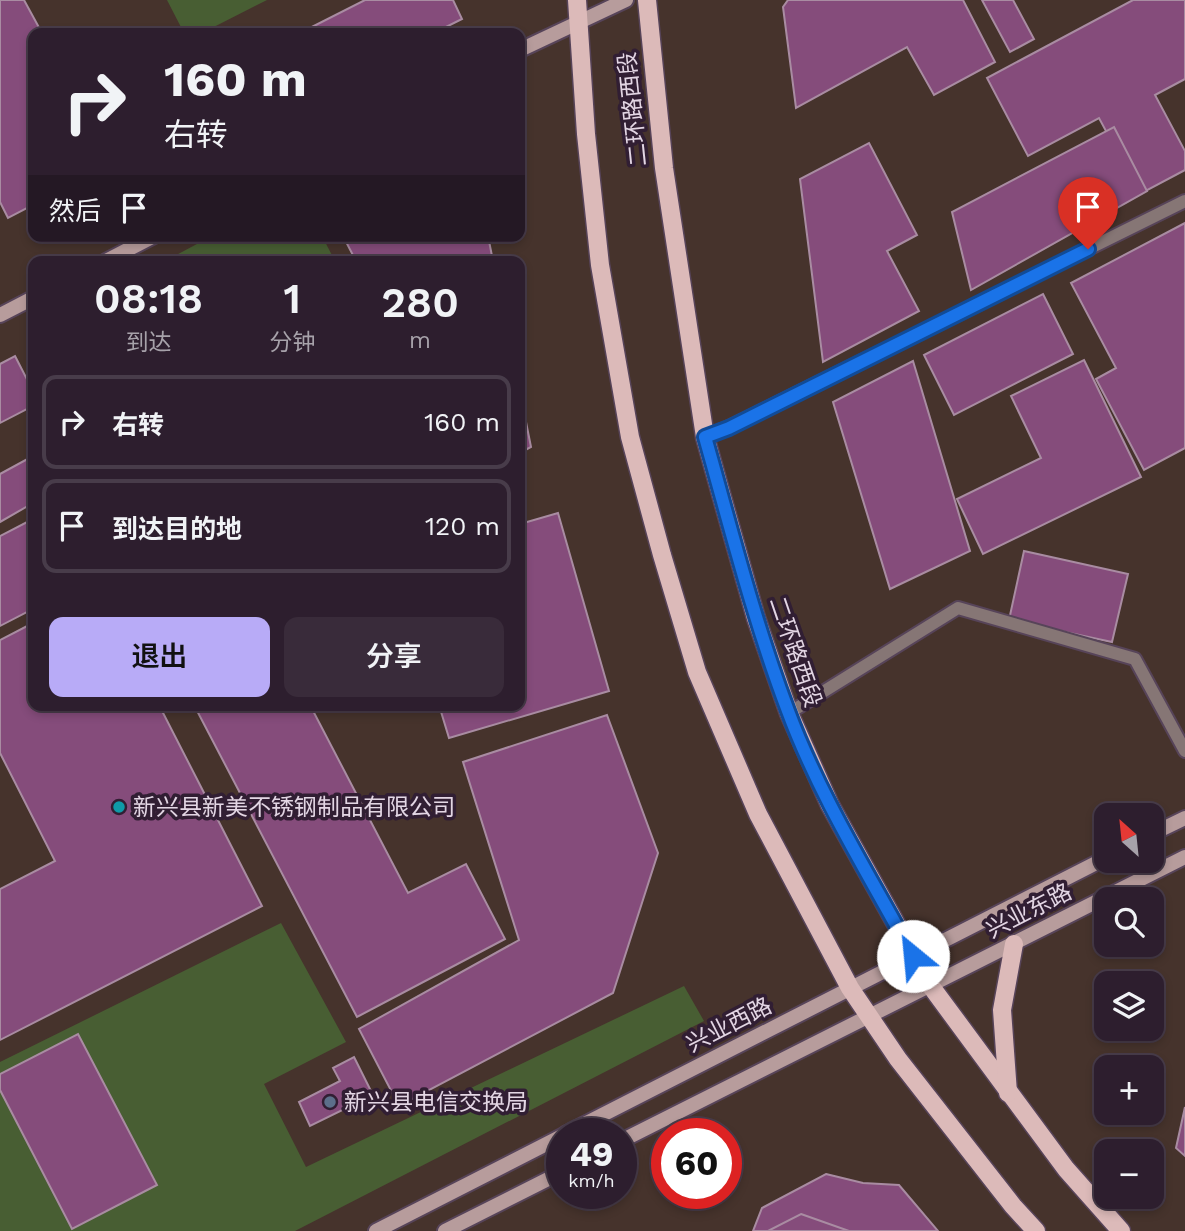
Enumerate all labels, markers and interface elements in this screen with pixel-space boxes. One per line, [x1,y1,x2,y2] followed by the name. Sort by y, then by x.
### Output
[164,50,307,108] text: 160 m
[614,50,652,168] street label: 二环路西段
[49,56,140,147] icon: right
[164,116,228,154] text: 右转
[1058,177,1118,249] pin
[1069,188,1107,226] icon: arrive
[115,189,153,227] icon: arrive
[49,196,101,226] text: 然后
[94,274,203,323] text: 08:18
[283,274,301,323] text: 1
[381,278,459,327] text: 280
[409,327,431,354] text: m
[126,329,172,356] text: 到达
[269,329,315,356] text: 分钟
[53,403,91,441] icon: right
[424,407,500,437] text: 160 m
[112,410,164,440] text: 右转
[53,507,91,545] icon: arrive
[425,511,500,541] text: 120 m
[112,514,242,544] text: 到达目的地
[764,593,826,711] street label: 二环路西段
[49,617,270,697] button: 退出
[284,617,504,697] button: 分享
[133,794,455,821] place label: 新兴县新美不锈钢制品有限公司
[111,799,127,815] marker: 新兴县新美不锈钢制品有限公司
[1094,803,1164,873] north arrow
[1094,803,1164,1209] map controls
[982,878,1076,944] street label: 兴业东路
[1094,887,1164,957] button: search
[876,919,950,993] position arrow
[1094,971,1164,1041] button: layers
[682,992,776,1058] street label: 兴业西路
[1094,1055,1164,1125] button: +
[344,1089,528,1116] place label: 新兴县电信交换局
[322,1094,338,1110] marker: 新兴县电信交换局
[651,1118,742,1209] speed limit sign: 60
[569,1133,614,1175] text: 49
[1094,1139,1164,1209] button: −
[568,1170,615,1191] text: km/h

